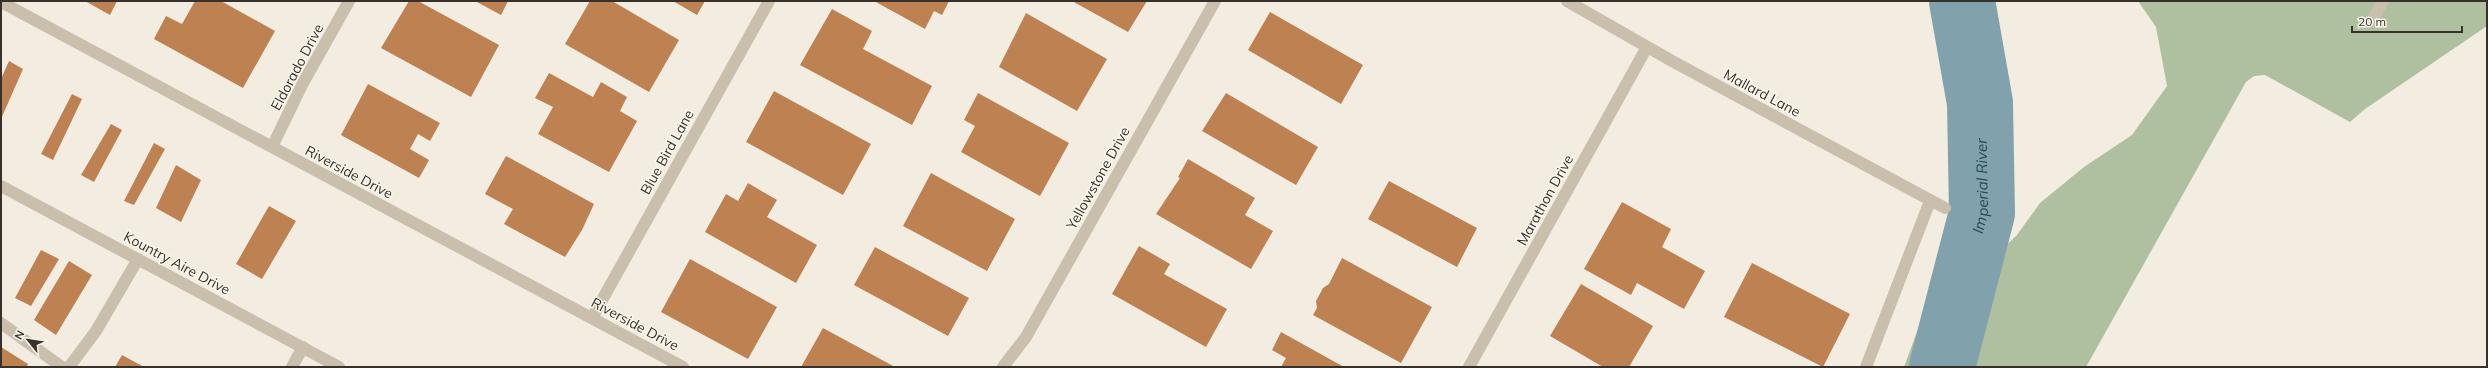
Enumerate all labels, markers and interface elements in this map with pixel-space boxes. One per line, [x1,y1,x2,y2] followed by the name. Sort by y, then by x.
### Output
[2352,8,2462,34] scale bar
[2358,14,2386,29] text: 20 m
[267,21,327,113] street label: Eldorado Drive
[1721,65,1803,121] street label: Mallard Lane
[636,107,698,197] street label: Blue Bird Lane
[1062,124,1134,233] street label: Yellowstone Drive
[1968,138,1992,235] water label: Imperial River
[302,141,396,203] street label: Riverside Drive
[1513,152,1577,248] street label: Marathon Drive
[121,227,233,299] street label: Kountry Aire Drive
[588,293,682,355] street label: Riverside Drive
[8,320,48,360] north arrow
[11,328,27,342] text: N

